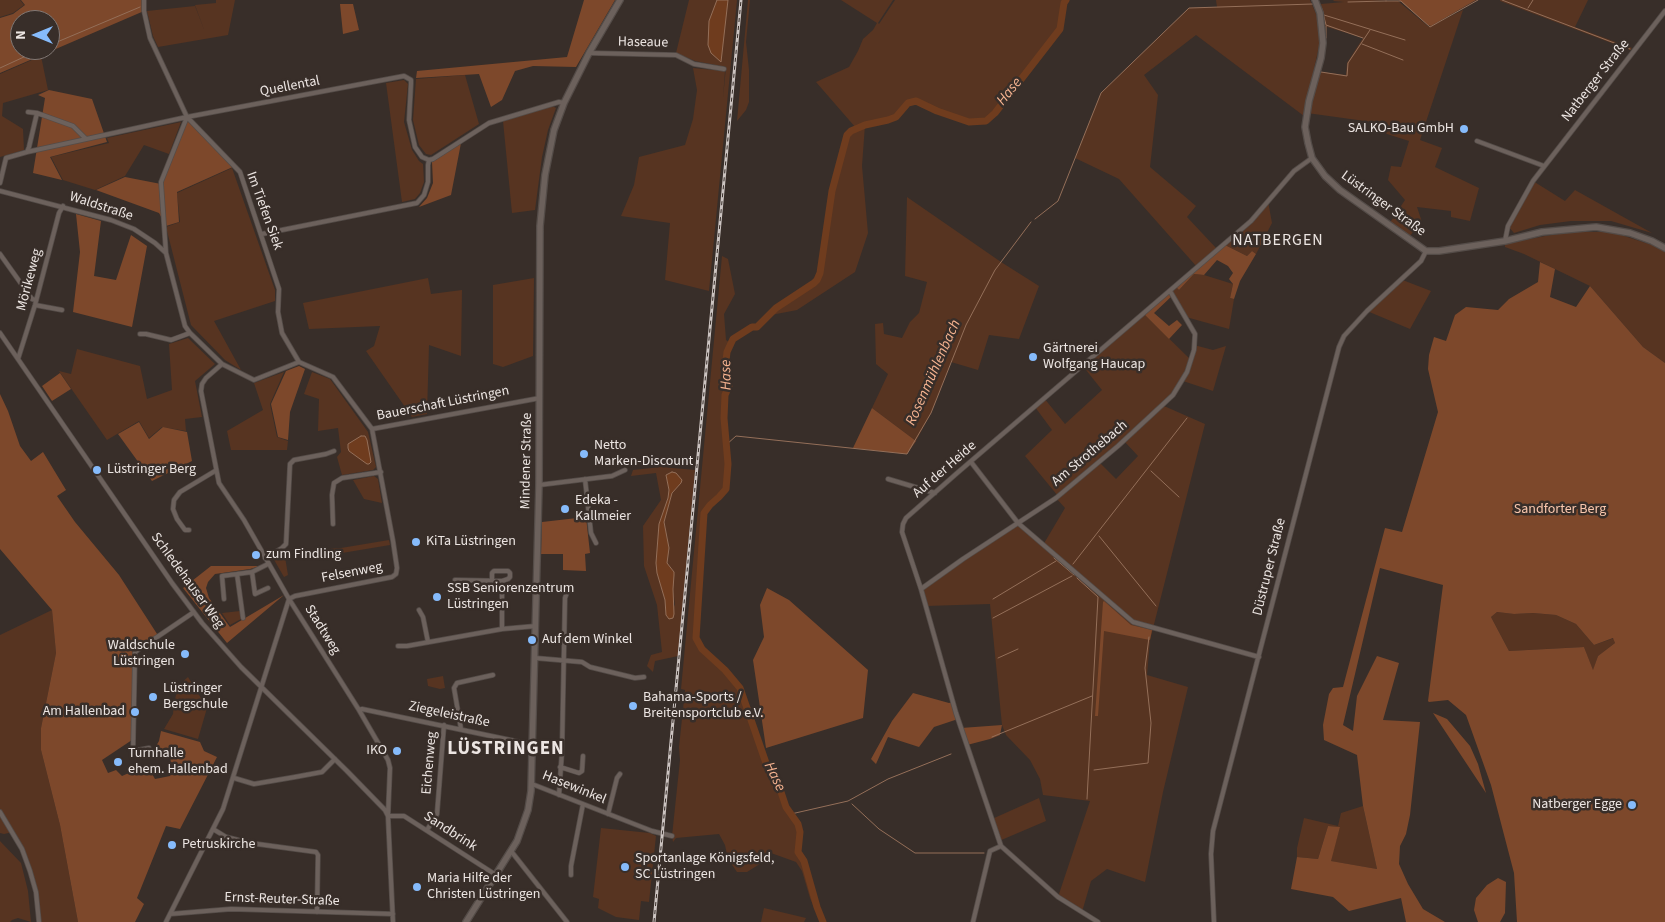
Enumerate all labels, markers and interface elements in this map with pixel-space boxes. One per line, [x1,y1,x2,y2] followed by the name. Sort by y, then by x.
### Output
[10,10,60,60] north arrow
[11,30,31,40] text: N
[618,34,668,52] street label: Haseaue
[1559,36,1633,126] street label: Natberger Straße
[259,73,321,101] street label: Quellental
[993,74,1027,110] water label: Hase
[1348,121,1454,137] place label: SALKO-Bau GmbH
[1458,123,1470,135] marker: SALKO-Bau GmbH
[1337,168,1429,240] street label: Lüstringer Straße
[242,170,286,252] street label: Im Tiefen Siek
[67,189,135,225] street label: Waldstraße
[1231,231,1325,251] district label: NATBERGEN
[14,247,46,313] street label: Mörikeweg
[903,317,965,429] water label: Rosenmühlenbach
[1043,341,1145,374] place label: Gärtnerei Wolfgang Haucap
[1027,351,1039,363] marker: Gärtnerei Wolfgang Haucap
[718,360,736,390] water label: Hase
[375,383,511,425] street label: Bauerschaft Lüstringen
[518,413,536,509] street label: Mindener Straße
[1049,417,1131,491] street label: Am Strothebach
[594,438,693,471] place label: Netto Marken-Discount
[910,438,980,502] street label: Auf der Heide
[578,448,590,460] marker: Netto Marken-Discount
[107,462,196,478] place label: Lüstringer Berg
[91,464,103,476] marker: Lüstringer Berg
[575,493,631,526] place label: Edeka - Kallmeier
[1514,502,1606,518] park label: Sandforter Berg
[559,503,571,515] marker: Edeka - Kallmeier
[1250,517,1290,617] street label: Düstruper Straße
[147,530,227,632] street label: Schledehauser Weg
[426,534,516,550] place label: KiTa Lüstringen
[410,536,422,548] marker: KiTa Lüstringen
[266,547,341,563] place label: zum Findling
[250,549,262,561] marker: zum Findling
[320,559,384,587] street label: Felsenweg
[447,581,574,614] place label: SSB Seniorenzentrum Lüstringen
[431,591,443,603] marker: SSB Seniorenzentrum Lüstringen
[300,602,344,658] street label: Stadtweg
[542,632,632,648] place label: Auf dem Winkel
[526,634,538,646] marker: Auf dem Winkel
[108,638,175,670] place label: Waldschule Lüstringen
[179,648,191,660] marker: Waldschule Lüstringen
[163,681,228,714] place label: Lüstringer Bergschule
[643,690,764,722] place label: Bahama-Sports / Breitensportclub e.V.
[147,691,159,703] marker: Lüstringer Bergschule
[407,698,491,732] street label: Ziegeleistraße
[627,700,639,712] marker: Bahama-Sports / Breitensportclub e.V.
[43,704,125,720] place label: Am Hallenbad
[129,706,141,718] marker: Am Hallenbad
[419,731,441,795] street label: Eichenweg
[446,739,566,761] district label: LÜSTRINGEN
[366,743,387,759] place label: IKO
[391,745,403,757] marker: IKO
[128,746,228,779] place label: Turnhalle ehem. Hallenbad
[112,756,124,768] marker: Turnhalle ehem. Hallenbad
[759,759,789,795] water label: Hase
[540,768,608,808] street label: Hasewinkel
[1532,797,1622,813] place label: Natberger Egge
[1626,799,1638,811] marker: Natberger Egge
[420,808,480,856] street label: Sandbrink
[182,837,256,853] place label: Petruskirche
[166,839,178,851] marker: Petruskirche
[635,851,774,884] place label: Sportanlage Königsfeld, SC Lüstringen
[619,861,631,873] marker: Sportanlage Königsfeld, SC Lüstringen
[427,871,540,904] place label: Maria Hilfe der Christen Lüstringen
[411,881,423,893] marker: Maria Hilfe der Christen Lüstringen
[224,890,340,910] street label: Ernst-Reuter-Straße

